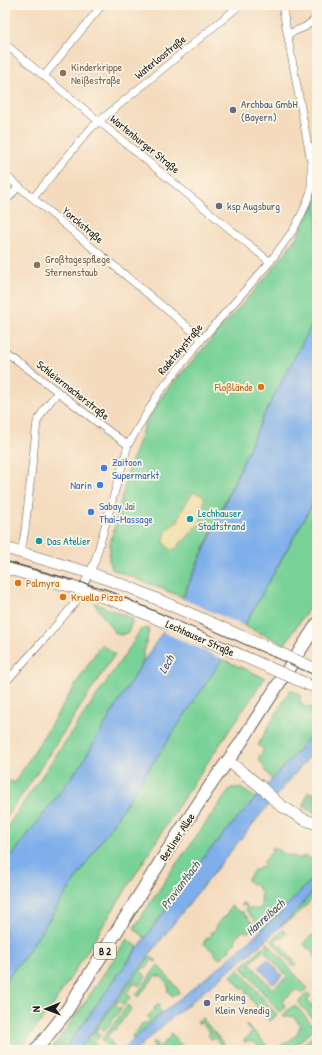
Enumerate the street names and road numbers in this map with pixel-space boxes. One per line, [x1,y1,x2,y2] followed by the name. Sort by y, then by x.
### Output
[131,32,189,82] street label: Waterloostraße
[107,112,183,177] street label: Wartenburger Straße
[60,204,107,247] street label: Yorckstraße
[155,320,206,377] street label: Radetzkystraße
[34,357,113,423] street label: Schleiermacherstraße
[164,617,237,660] street label: Lechhauser Straße
[156,810,198,864] street label: Berliner Allee
[94,943,116,959] road number: B 2

